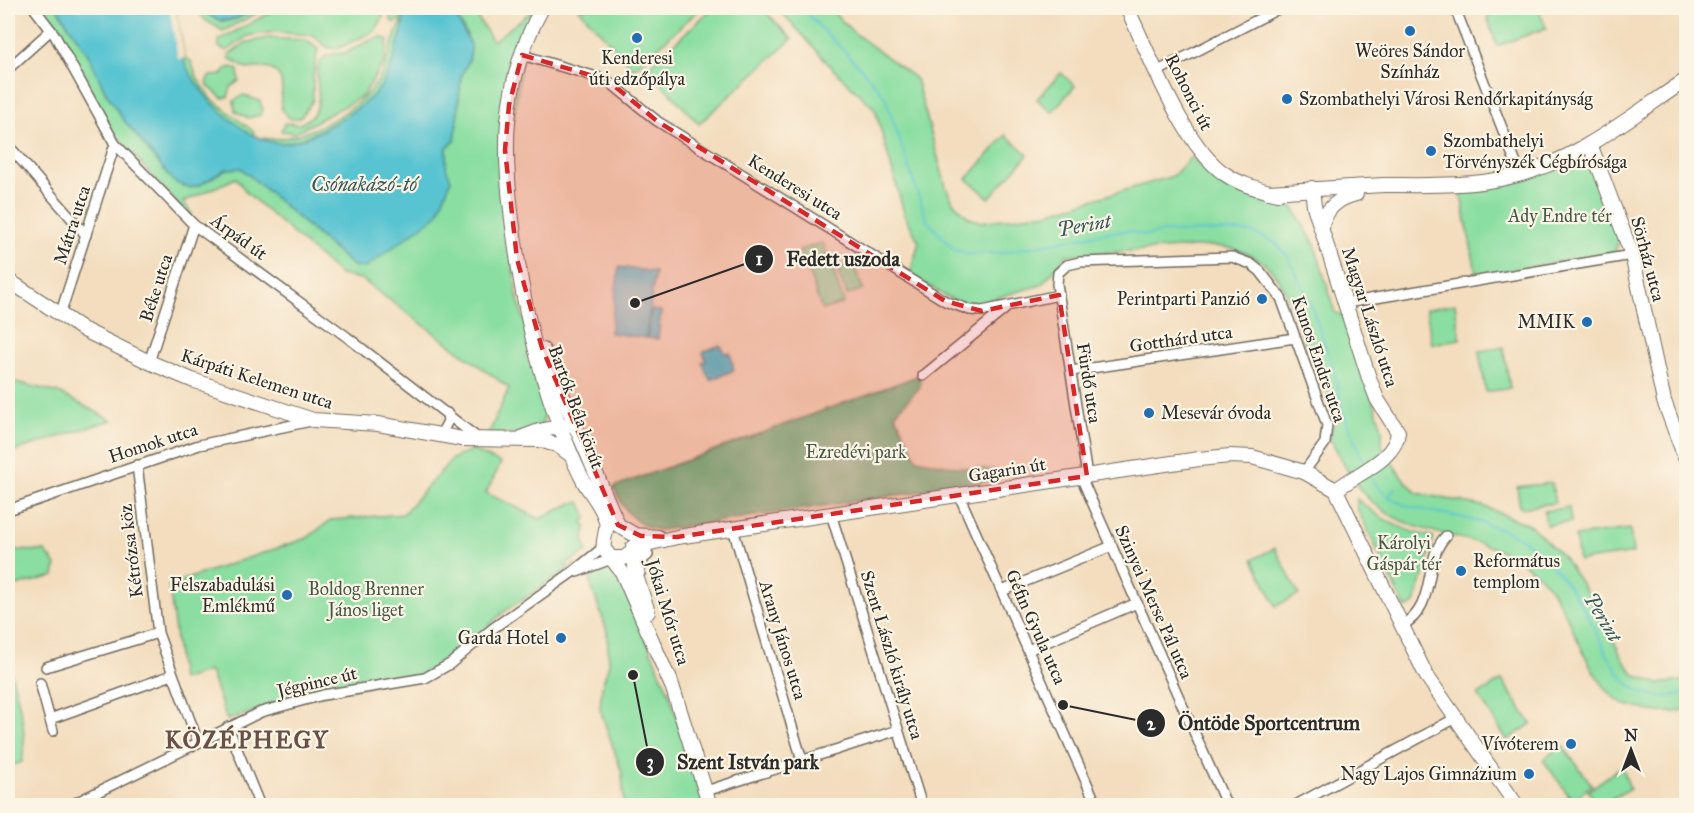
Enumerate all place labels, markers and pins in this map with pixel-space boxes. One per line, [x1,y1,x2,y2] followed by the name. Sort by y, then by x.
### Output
[1403,24,1417,38] marker: Weöres Sándor Színház
[630,31,644,45] marker: Kenderesi úti edzőpálya
[1355,40,1465,83] place label: Weöres Sándor Színház
[589,47,685,90] place label: Kenderesi úti edzőpálya
[1299,88,1593,111] place label: Szombathelyi Városi Rendőrkapitányság
[1280,92,1294,106] marker: Szombathelyi Városi Rendőrkapitányság
[1443,130,1628,174] place label: Szombathelyi Törvényszék Cégbírósága
[1424,144,1438,158] marker: Szombathelyi Törvényszék Cégbírósága
[744,240,912,278] callout: Fedett uszoda
[1117,288,1250,310] place label: Perintparti Panzió
[1255,292,1269,306] marker: Perintparti Panzió
[1517,311,1576,333] place label: MMIK
[1580,315,1594,329] marker: MMIK
[1161,402,1271,424] place label: Mesevár óvoda
[1142,406,1156,420] marker: Mesevár óvoda
[1473,550,1560,593] place label: Református templom
[1454,564,1468,578] marker: Református templom
[170,574,275,617] place label: Felszabadulási Emlékmű
[280,588,294,602] marker: Felszabadulási Emlékmű
[458,627,549,649] place label: Garda Hotel
[554,631,568,645] marker: Garda Hotel
[1136,704,1372,742] callout: Öntöde Sportcentrum
[1480,733,1559,755] place label: Vívóterem
[1564,737,1578,751] marker: Vívóterem
[635,743,832,781] callout: Szent István park
[1340,763,1517,786] place label: Nagy Lajos Gimnázium
[1522,767,1536,781] marker: Nagy Lajos Gimnázium

